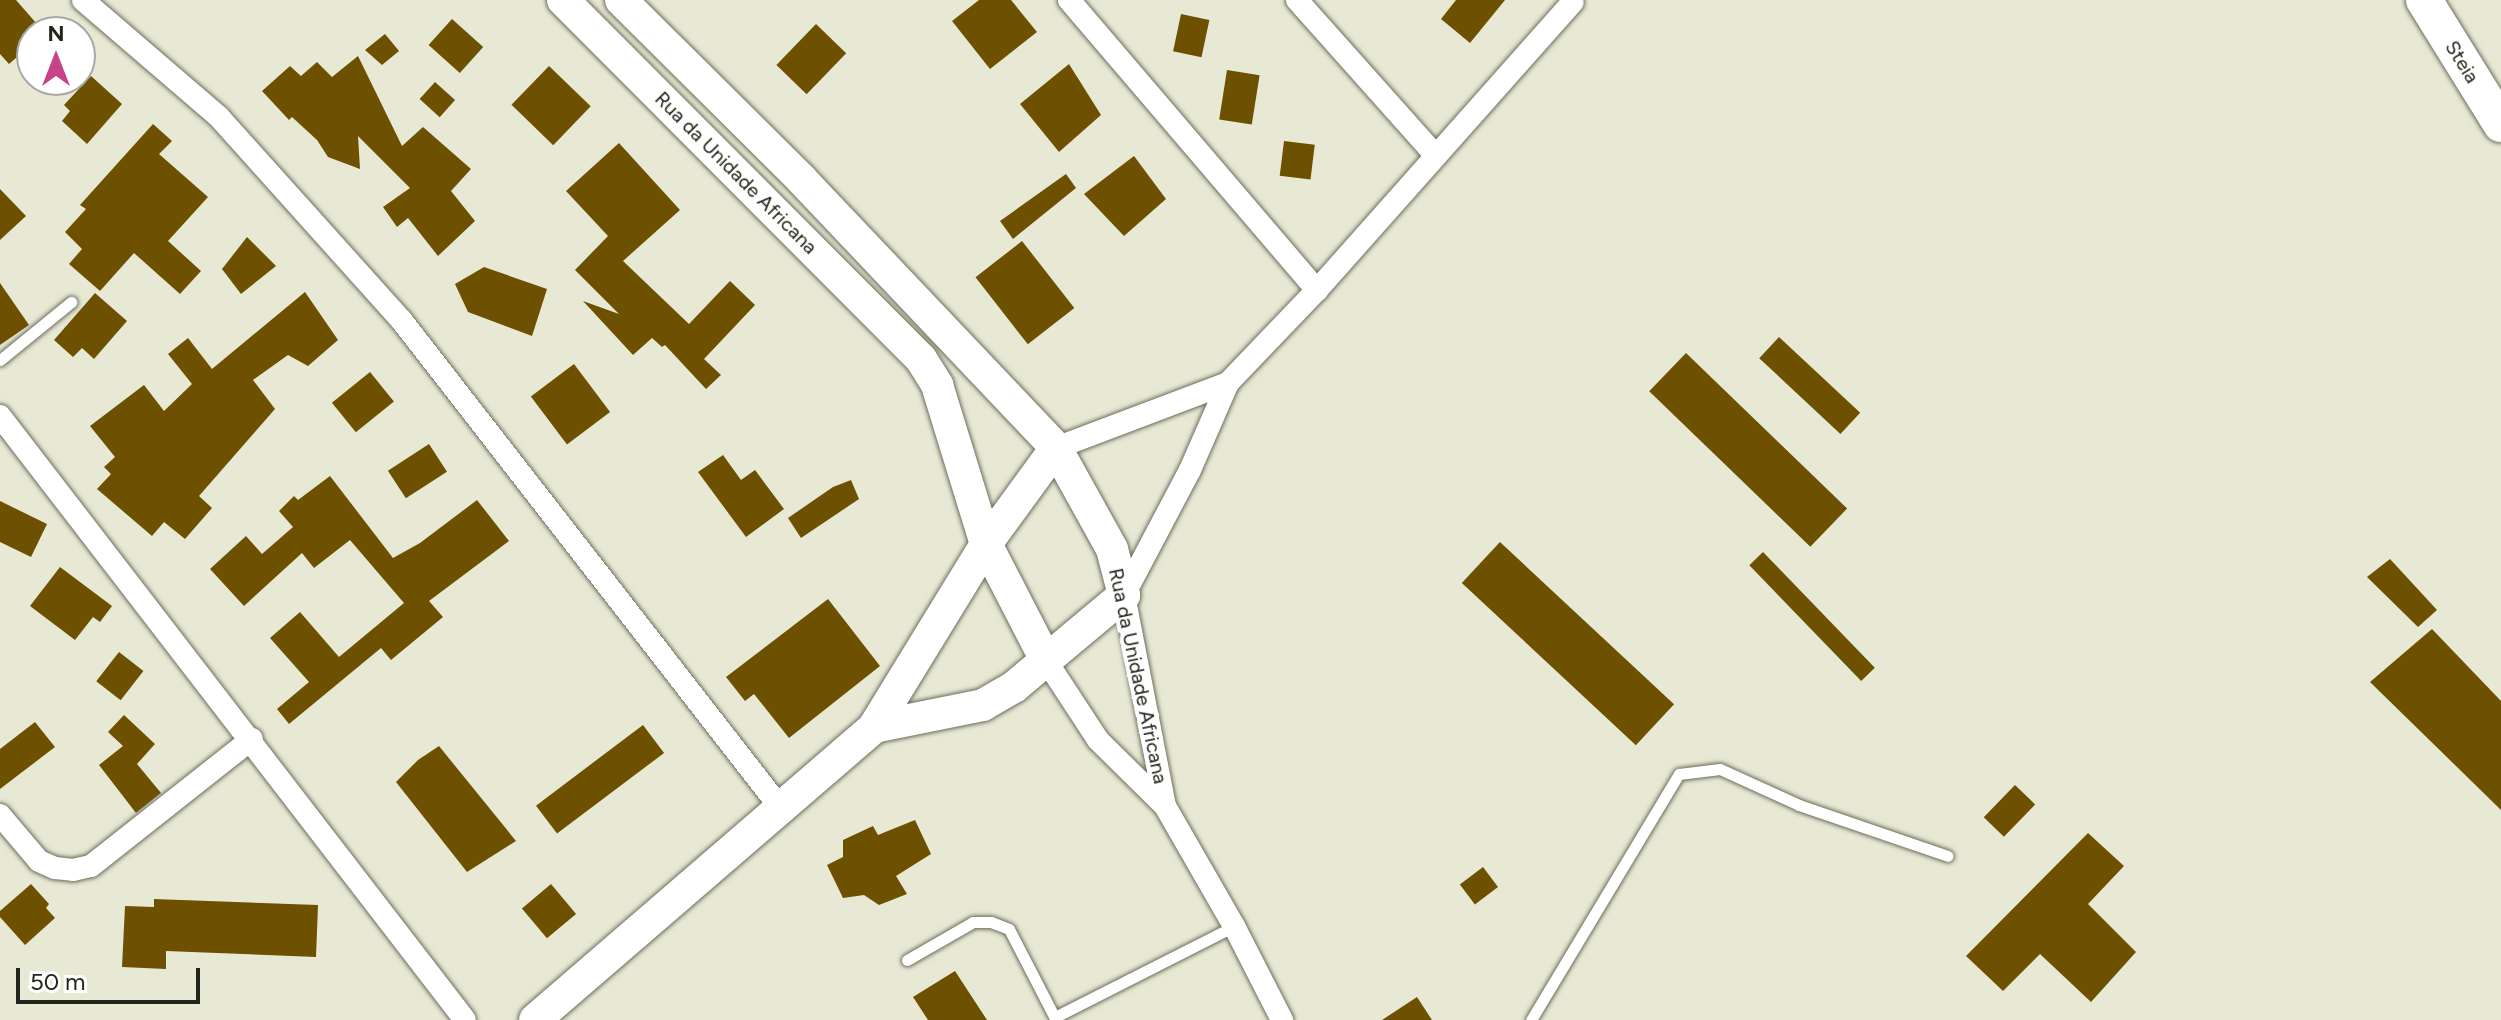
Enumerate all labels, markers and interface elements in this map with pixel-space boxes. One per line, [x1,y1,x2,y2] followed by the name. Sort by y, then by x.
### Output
[16,16,96,96] north arrow
[47,20,65,47] text: N
[2440,36,2484,88] street label: Steia
[650,87,822,259] street label: Rua da Unidade Africana
[1103,566,1173,786] street label: Rua da Unidade Africana
[20,952,204,1002] scale bar
[30,967,86,996] text: 50 m

